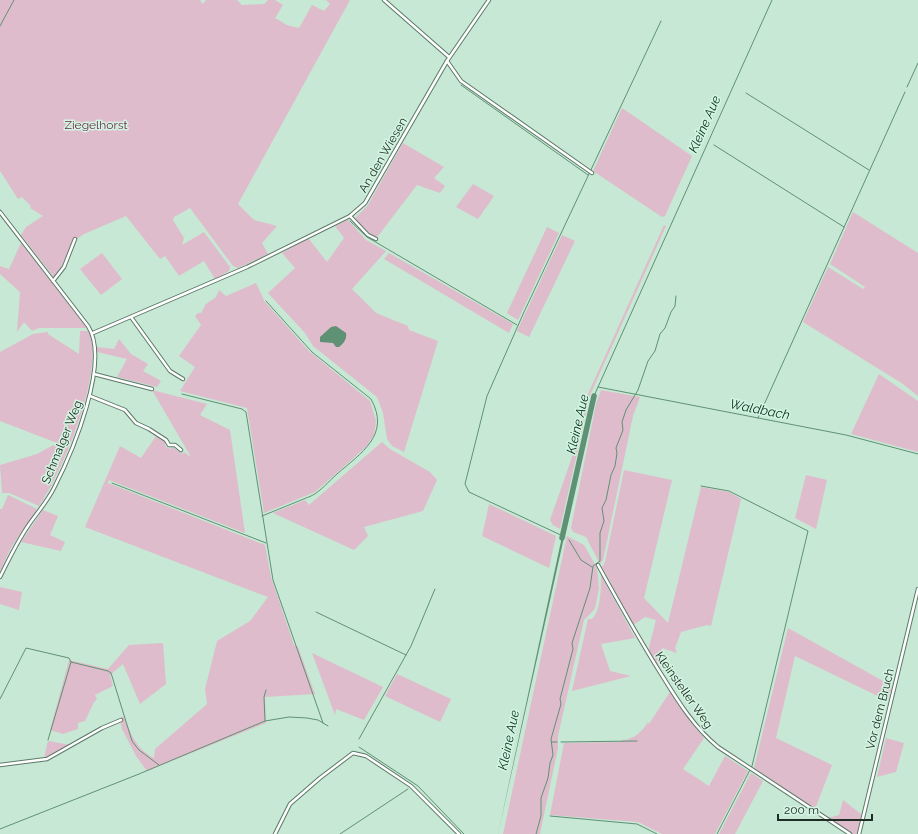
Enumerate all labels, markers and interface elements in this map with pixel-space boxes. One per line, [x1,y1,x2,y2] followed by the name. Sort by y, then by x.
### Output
[685,93,724,155] water label: Kleine Aue
[356,115,410,195] street label: An den Wiesen
[64,118,128,132] park label: Ziegelhorst
[563,393,592,455] water label: Kleine Aue
[729,396,791,423] water label: Waldbach
[39,398,85,486] street label: Schmalger Weg
[652,649,716,731] street label: Kleinsteller Weg
[863,667,897,751] street label: Vor dem Bruch
[495,709,522,771] water label: Kleine Aue
[778,796,872,822] scale bar
[784,803,819,817] text: 200 m

